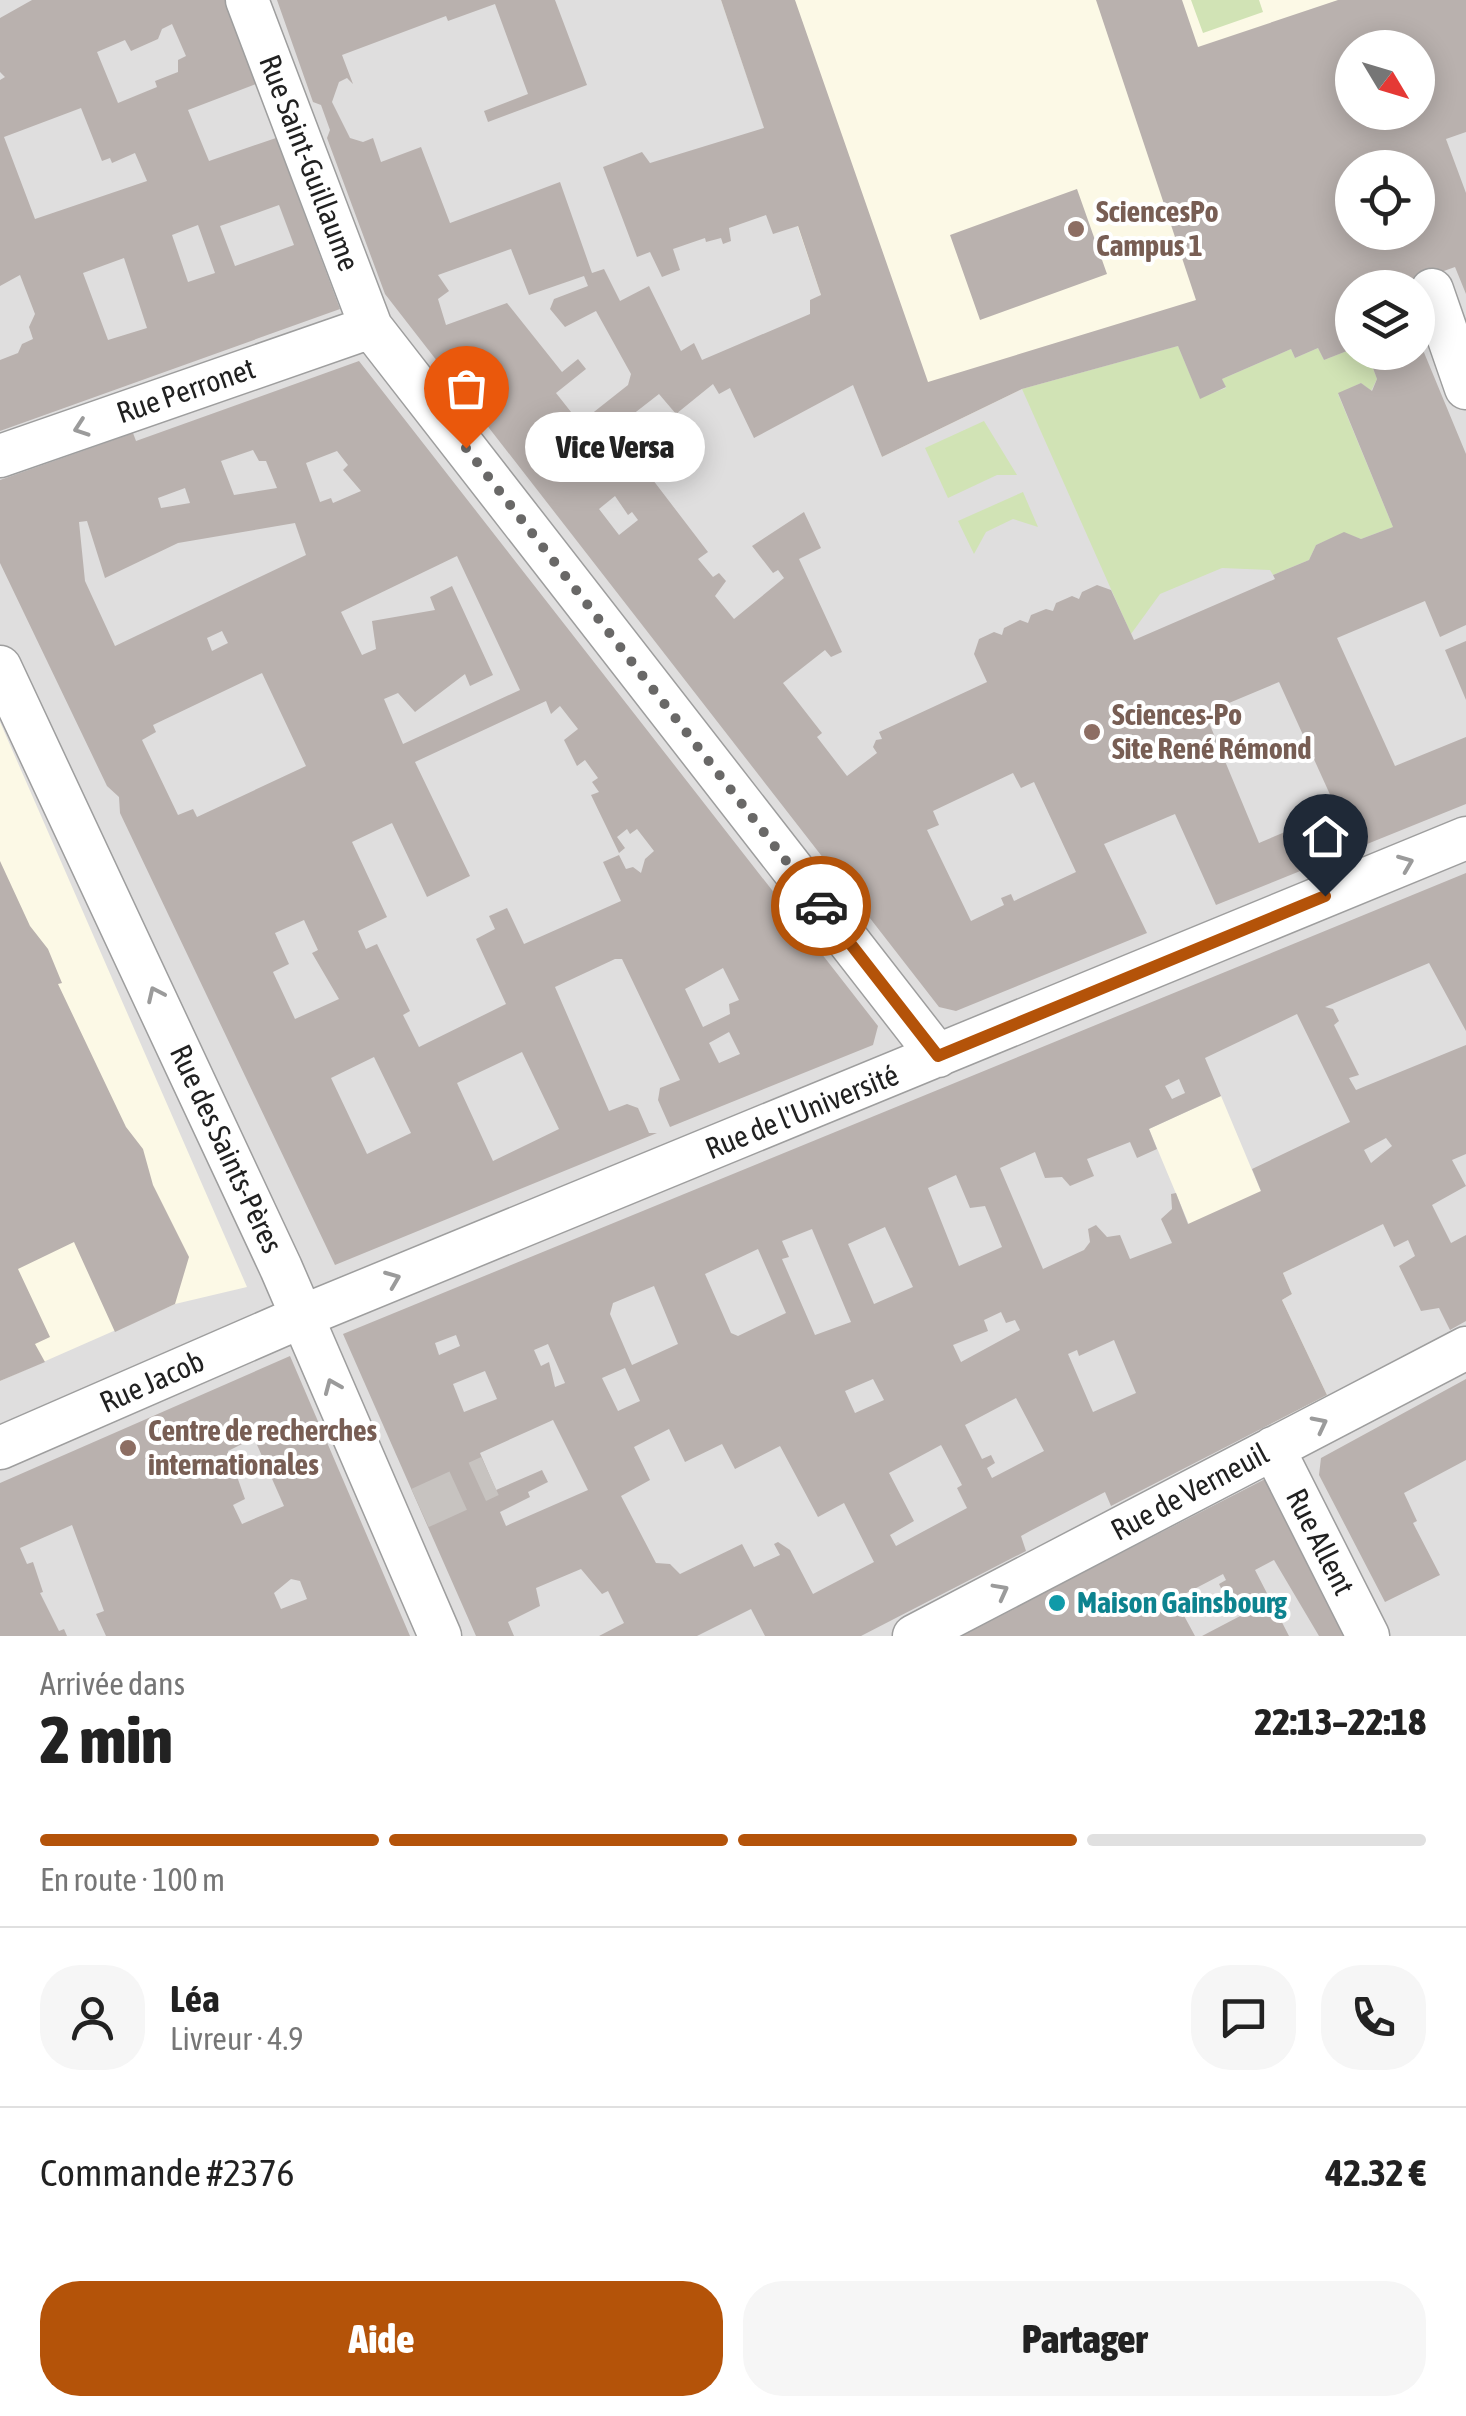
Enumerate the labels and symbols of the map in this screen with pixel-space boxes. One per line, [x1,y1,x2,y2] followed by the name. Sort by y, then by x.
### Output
[1335,30,1435,130] north arrow
[253,50,367,275] street label: Rue Saint-Guillaume
[1096,194,1219,262] place label: SciencesPo Campus 1
[1065,218,1087,240] marker: SciencesPo Campus 1
[424,346,509,449] pin
[112,351,259,430] street label: Rue Perronet
[526,413,706,483] callout: Vice Versa
[74,416,91,437] one-way arrow
[1112,697,1312,765] place label: Sciences-Po Site René Rémond
[1081,721,1103,743] marker: Sciences-Po Site René Rémond
[1283,794,1368,897] pin
[1396,854,1414,874] one-way arrow
[771,856,871,956] courier
[147,986,167,1004] one-way arrow
[164,1039,290,1258] street label: Rue des Saints-Pères
[700,1057,903,1165] street label: Rue de l'Université
[384,1271,401,1291] one-way arrow
[94,1343,209,1419] street label: Rue Jacob
[323,1378,343,1396] one-way arrow
[148,1413,378,1481] place label: Centre de recherches internationales
[1309,1417,1327,1436] one-way arrow
[1105,1435,1274,1547] street label: Rue de Verneuil
[117,1437,139,1459] marker: Centre de recherches internationales
[1280,1483,1362,1600] street label: Rue Allent
[990,1584,1008,1603] one-way arrow
[1077,1585,1287,1619] place label: Maison Gainsbourg
[1046,1592,1068,1614] marker: Maison Gainsbourg

